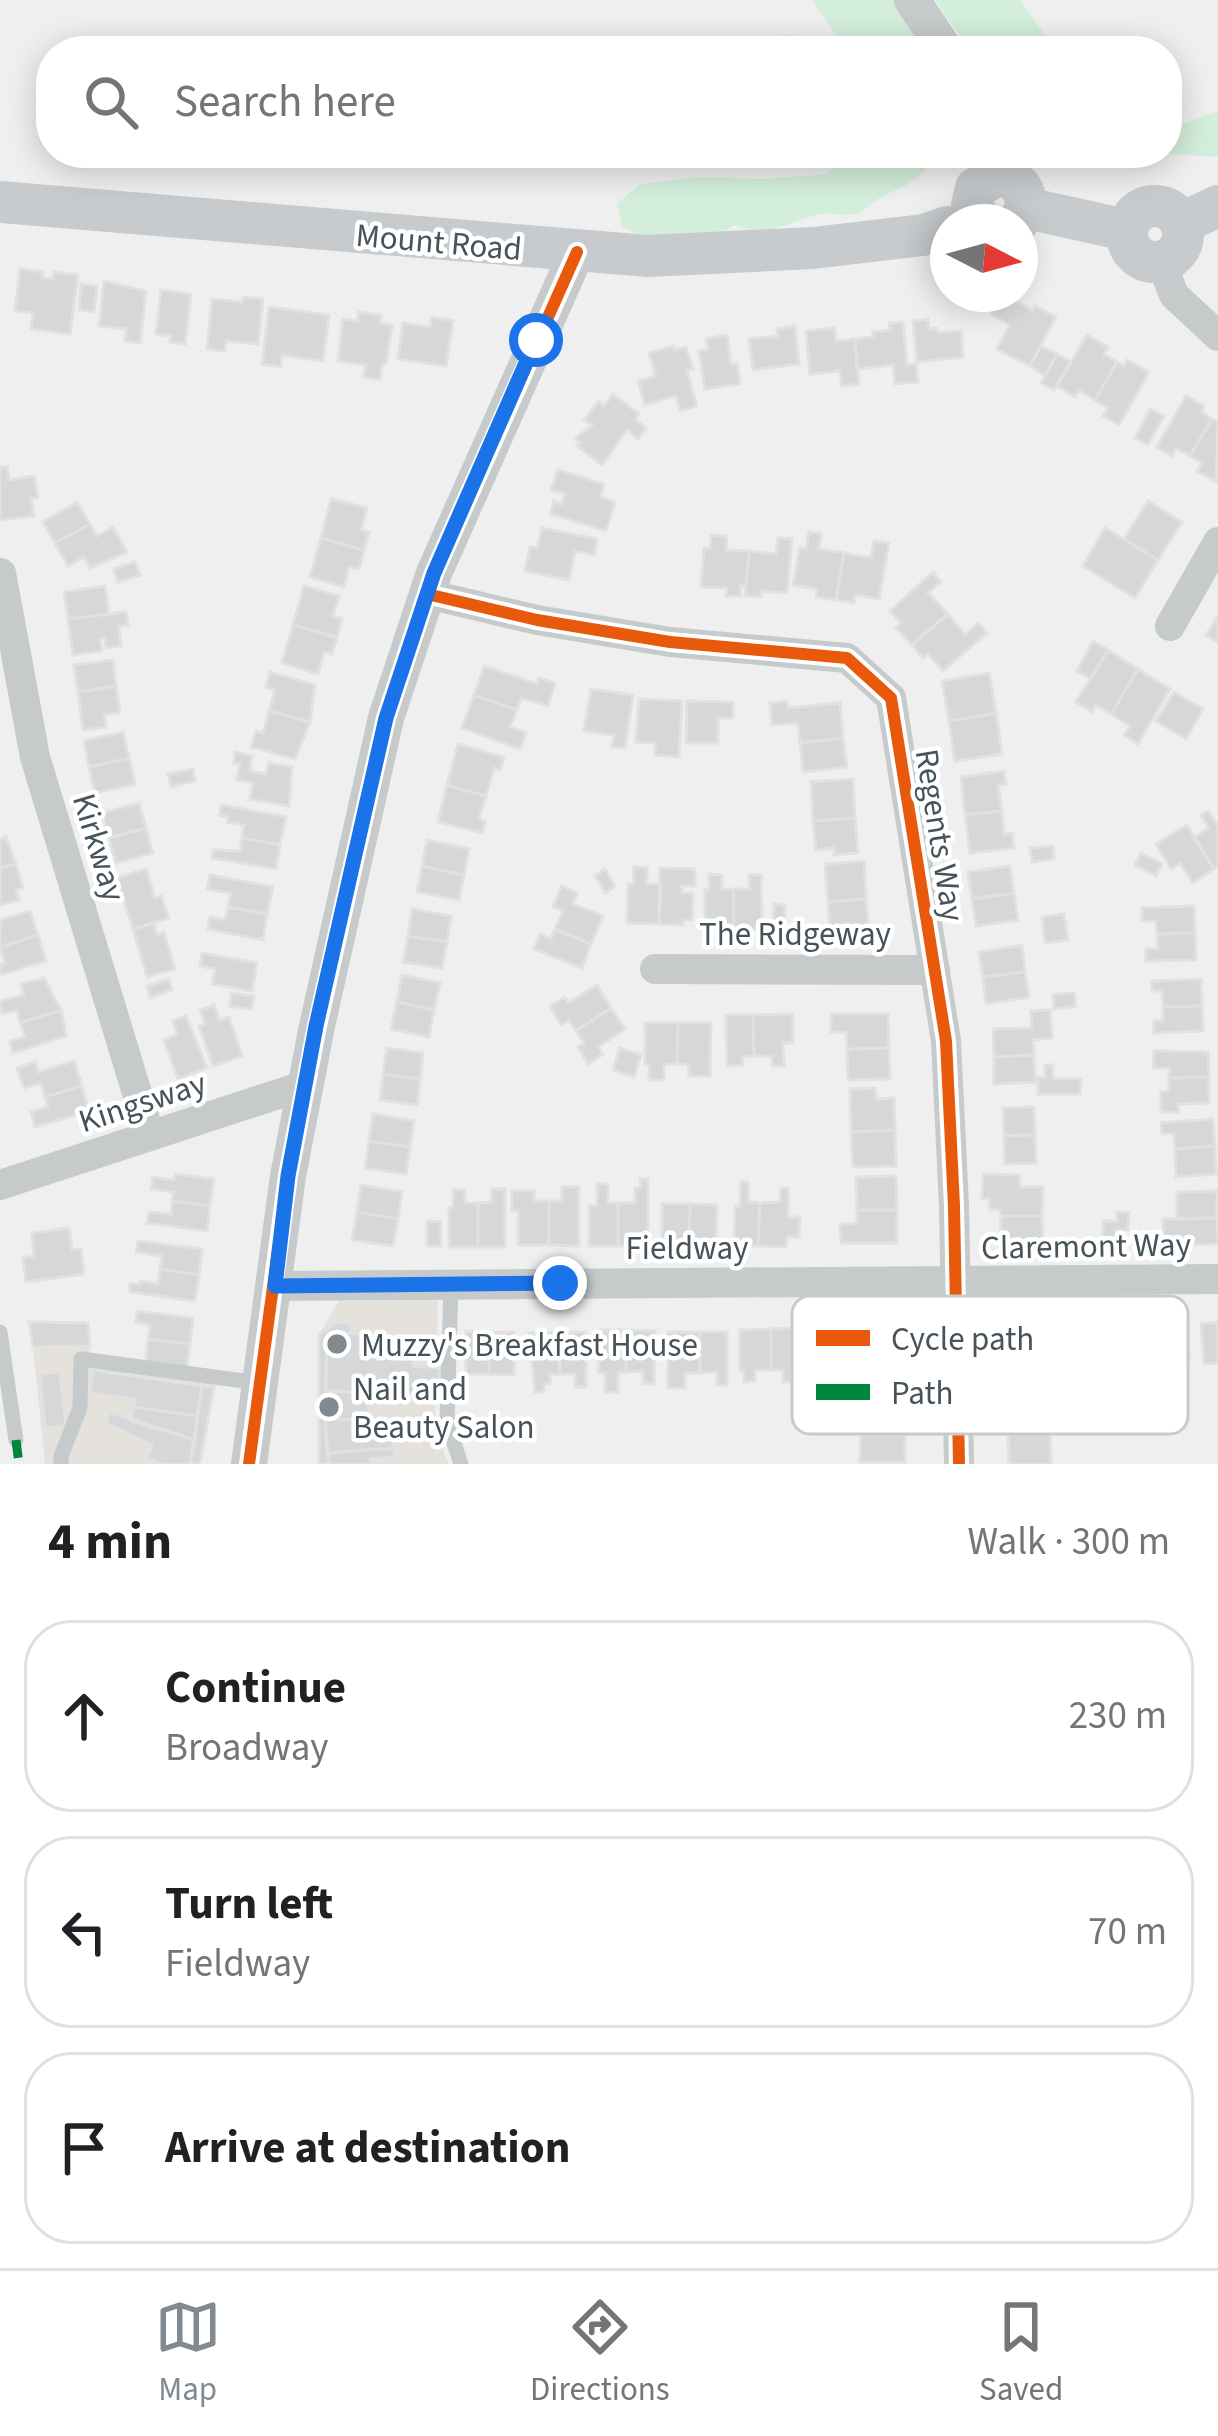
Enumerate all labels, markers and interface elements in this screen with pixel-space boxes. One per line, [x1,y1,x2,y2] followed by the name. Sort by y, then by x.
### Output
[36,36,1182,168] search box
[78,69,144,135] icon: search
[174,70,396,134] text: Search here
[930,204,1038,312] north arrow
[354,212,524,273] street label: Mount Road
[509,313,563,367] route start
[903,746,976,925] street label: Regents Way
[60,788,137,908] street label: Kirkway
[699,911,892,958] street label: The Ridgeway
[73,1060,213,1145] street label: Kingsway
[981,1221,1192,1272] street label: Claremont Way
[626,1225,749,1272] street label: Fieldway
[533,1256,587,1310] route end
[792,1296,1188,1434] legend
[891,1316,1034,1363] text: Cycle path
[361,1322,698,1369] place label: Muzzy's Breakfast House
[324,1331,350,1357] marker: Muzzy's Breakfast House
[353,1366,535,1451] place label: Nail and Beauty Salon
[891,1370,954,1417] text: Path
[316,1394,342,1420] marker: Nail and Beauty Salon
[48,1506,172,1578] text: 4 min
[967,1514,1170,1570] text: Walk · 300 m
[165,1656,346,1720] text: Continue
[51,1683,117,1749] icon: ahead
[1069,1688,1167,1744] text: 230 m
[165,1720,329,1776] text: Broadway
[165,1872,333,1936] text: Turn left
[51,1899,117,1965] icon: left
[1088,1904,1167,1960] text: 70 m
[165,1936,310,1992] text: Fieldway
[51,2115,117,2181] icon: arrive
[165,2116,570,2180] text: Arrive at destination
[155,2294,221,2413] tab: Map
[530,2294,670,2413] tab: Directions
[979,2294,1063,2413] tab: Saved

